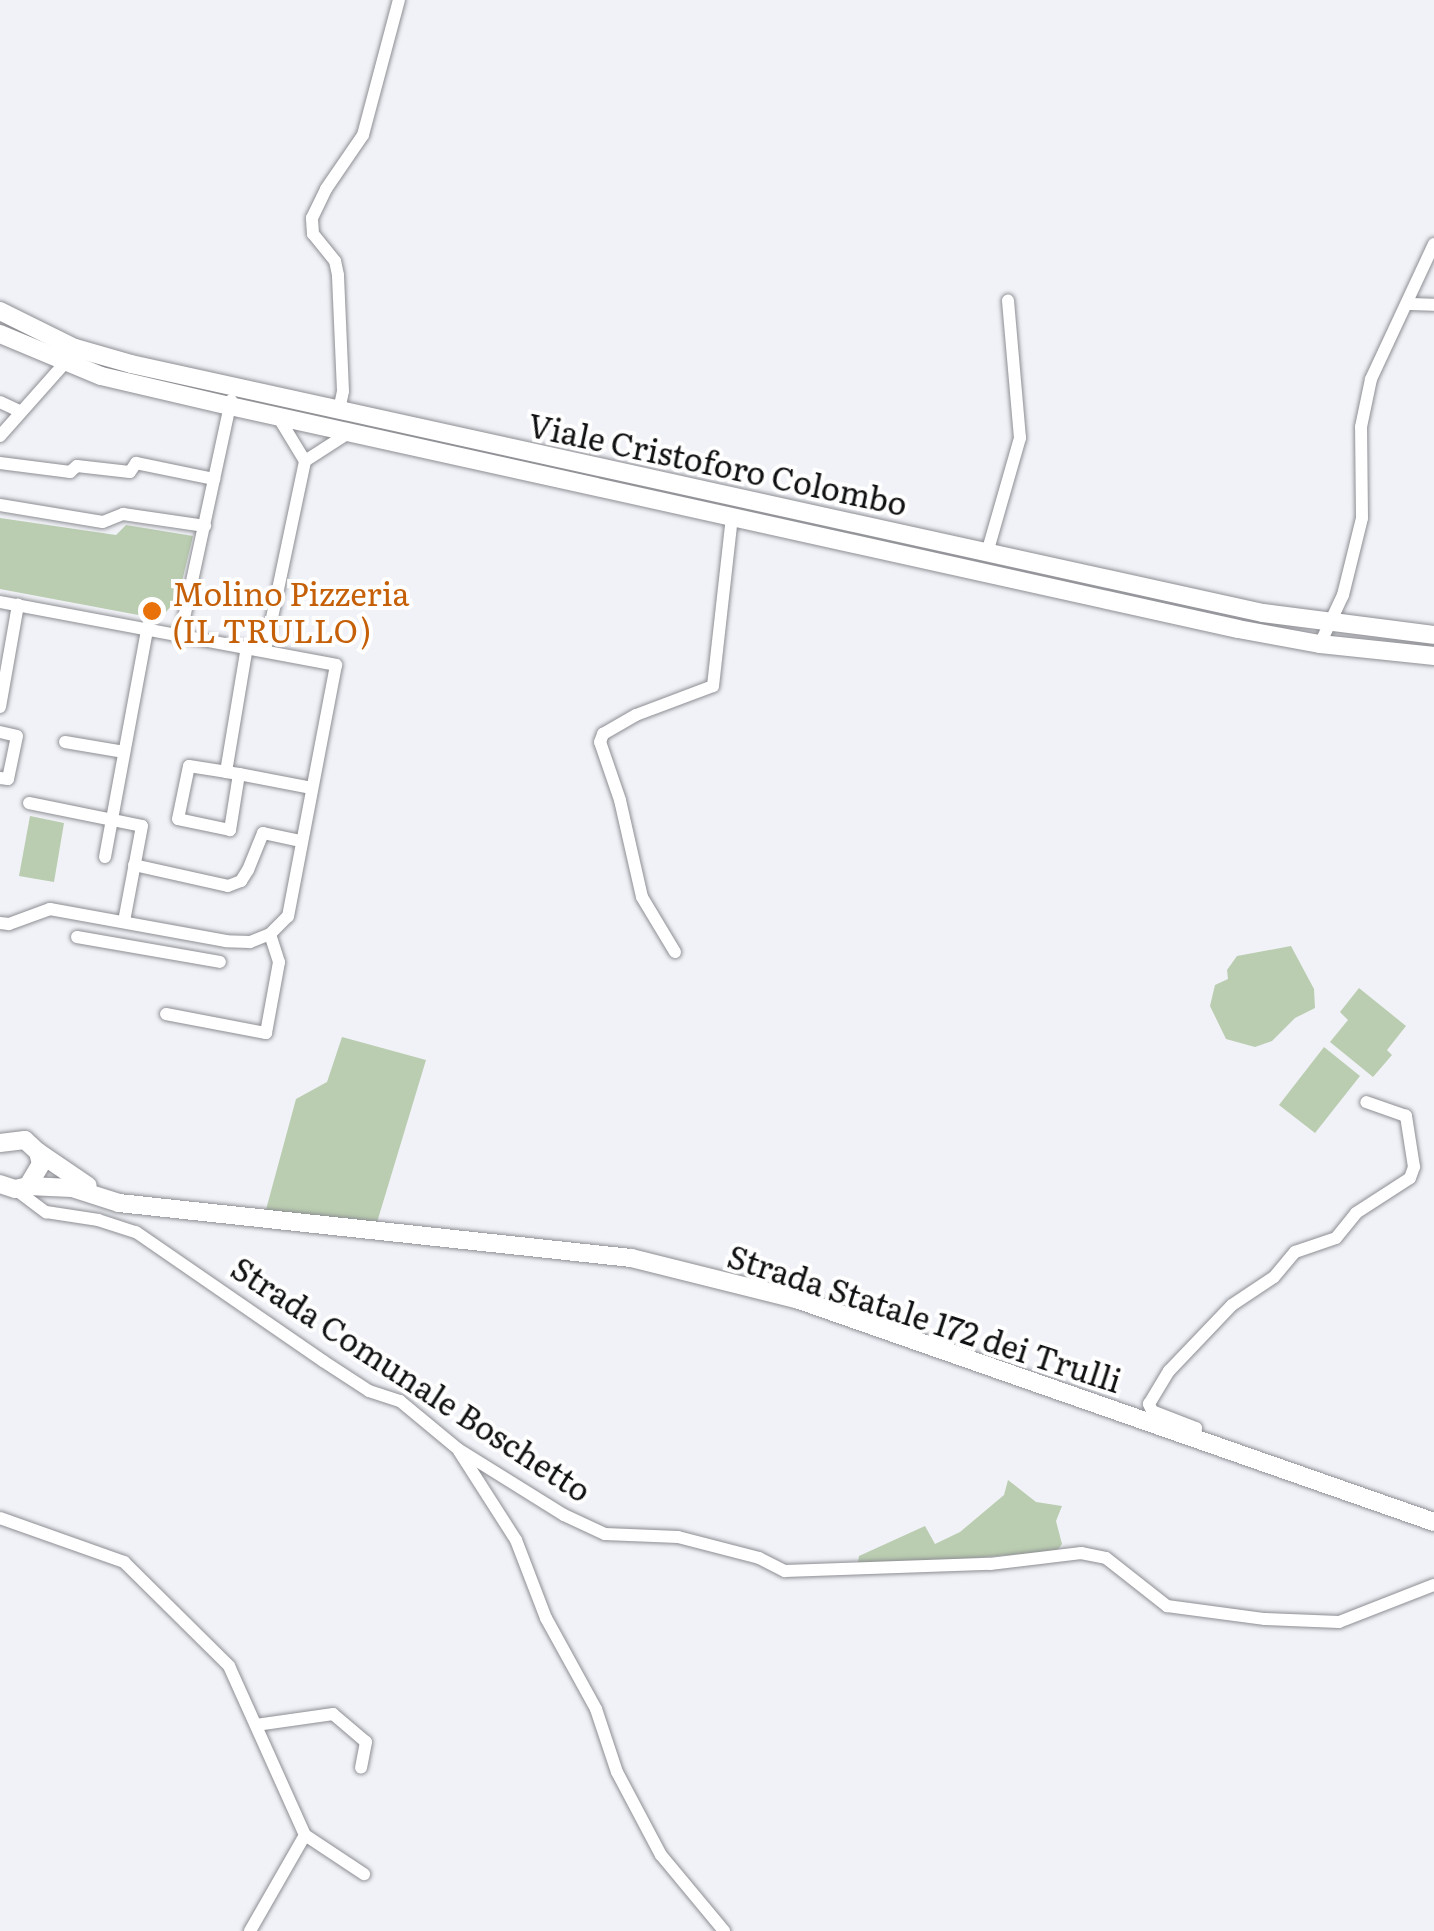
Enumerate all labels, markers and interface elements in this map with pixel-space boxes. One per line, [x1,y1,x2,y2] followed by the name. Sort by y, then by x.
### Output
[525,404,911,522] street label: Viale Cristoforo Colombo
[172,574,410,649] place label: Molino Pizzeria (IL TRULLO)
[141,600,163,622] marker: Molino Pizzeria (IL TRULLO)
[723,1235,1127,1399] street label: Strada Statale 172 dei Trulli
[225,1247,599,1509] street label: Strada Comunale Boschetto

